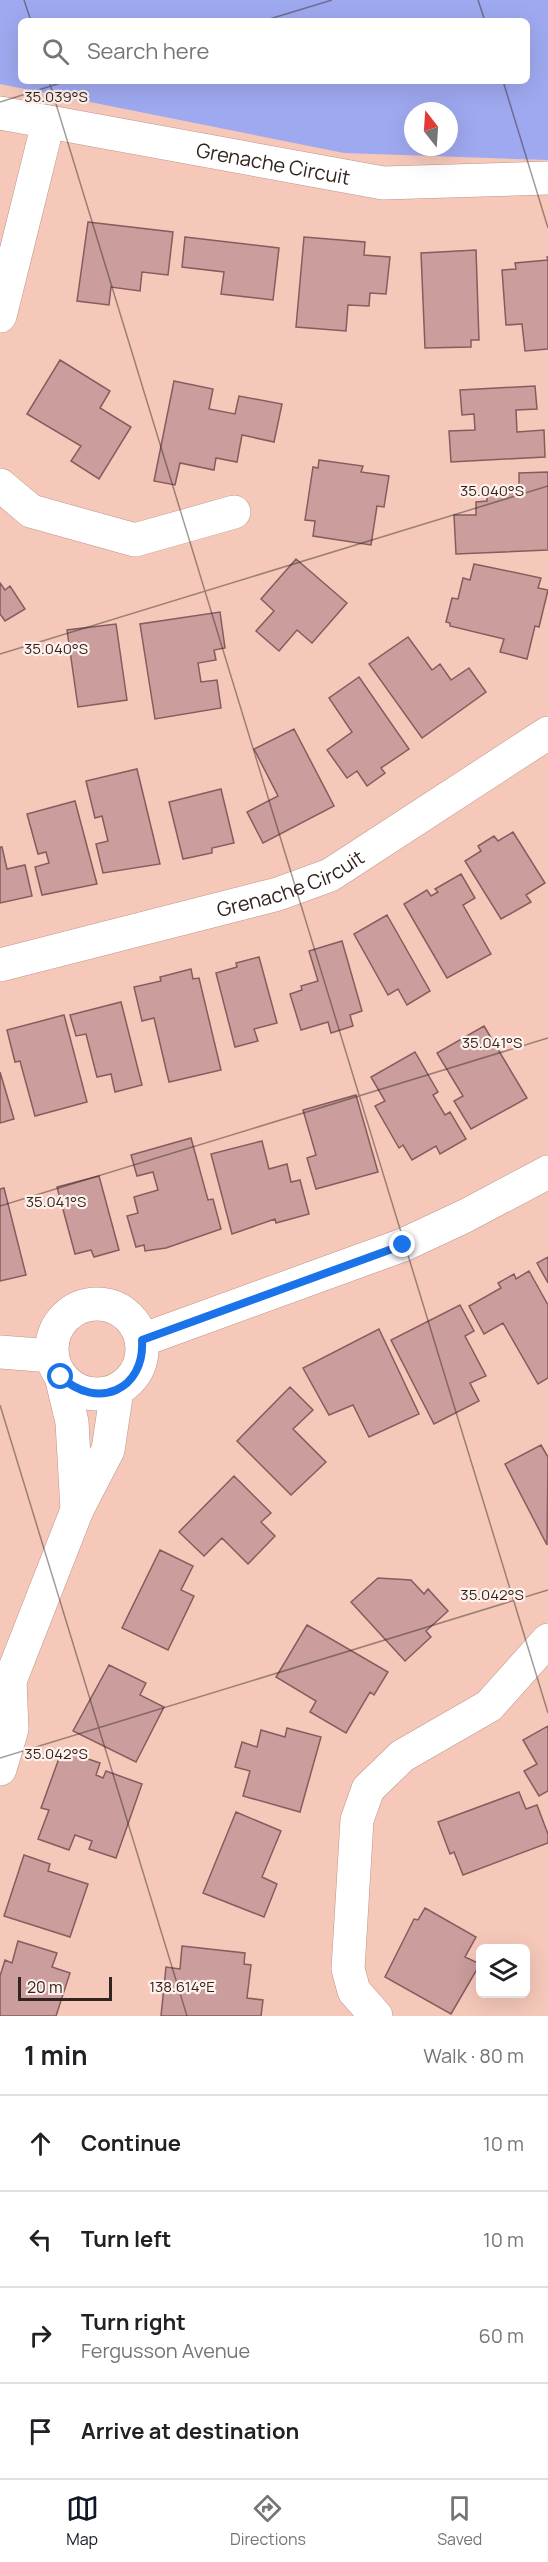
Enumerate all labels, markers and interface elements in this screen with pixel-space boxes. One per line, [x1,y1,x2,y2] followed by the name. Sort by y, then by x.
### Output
[18,18,530,84] search box
[39,35,72,68] icon: search
[87,36,209,66] text: Search here
[24,86,88,107] text: 35.039°S
[404,102,458,156] north arrow
[194,136,353,190] street label: Grenache Circuit
[460,480,524,501] text: 35.040°S
[24,638,88,659] text: 35.040°S
[214,843,369,923] street label: Grenache Circuit
[462,1032,522,1053] text: 35.041°S
[26,1191,86,1212] text: 35.041°S
[389,1231,415,1257] route end
[47,1363,73,1389] route start
[460,1584,524,1605] text: 35.042°S
[24,1743,88,1764] text: 35.042°S
[476,1944,530,1998] map controls
[476,1944,530,1998] button: layers
[18,1974,112,2002] scale bar
[27,1976,63,1998] text: 20 m
[149,1976,215,1997] text: 138.614°E
[24,2037,88,2073] text: 1 min
[423,2042,524,2069] text: Walk · 80 m
[24,2127,57,2160] icon: ahead
[81,2128,181,2158] text: Continue
[483,2130,524,2157] text: 10 m
[24,2223,57,2256] icon: left
[81,2224,171,2254] text: Turn left
[483,2226,524,2253] text: 10 m
[81,2307,186,2337] text: Turn right
[24,2319,57,2352] icon: right
[478,2322,524,2349] text: 60 m
[81,2337,250,2364] text: Fergusson Avenue
[24,2415,57,2448] icon: arrive
[81,2416,299,2446] text: Arrive at destination
[66,2492,99,2550] tab: Map
[230,2492,306,2550] tab: Directions
[437,2492,482,2550] tab: Saved

